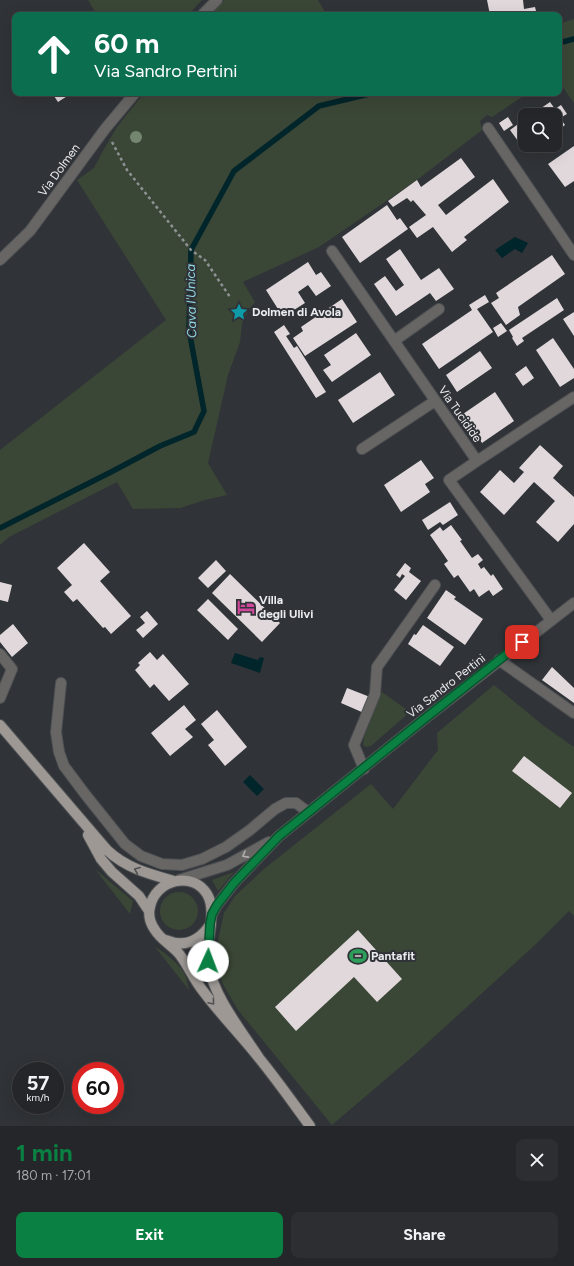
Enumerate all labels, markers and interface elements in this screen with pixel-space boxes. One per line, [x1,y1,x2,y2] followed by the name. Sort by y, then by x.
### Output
[94,26,159,60] text: 60 m
[28,28,80,80] icon: ahead
[94,60,237,82] text: Via Sandro Pertini
[518,108,562,152] map controls
[518,108,562,152] button: search
[35,141,83,199] street label: Via Dolmen
[183,263,199,338] water label: Cava l'Unica
[229,302,249,322] place icon: Dolmen di Avola
[252,305,341,319] place label: Dolmen di Avola
[435,383,485,445] street label: Via Tucidide
[259,593,313,621] place label: Villa degli Ulivi
[236,597,256,617] hotel icon: Villa degli Ulivi
[505,625,539,659] pin
[511,631,533,653] icon: arrive
[404,651,488,721] street label: Via Sandro Pertini
[242,851,249,858] one-way arrow
[134,866,141,874] one-way arrow
[187,940,229,982] position arrow
[348,946,368,966] sports icon: Pantafit
[371,949,415,963] place label: Pantafit
[207,997,214,1005] one-way arrow
[72,1062,124,1114] speed limit sign: 60
[27,1071,49,1095] text: 57
[27,1091,49,1104] text: km/h
[16,1138,73,1167] text: 1 min
[516,1139,558,1181] button: close
[16,1168,91,1183] text: 180 m · 17:01
[16,1212,283,1258] button: Exit
[291,1212,558,1258] button: Share

